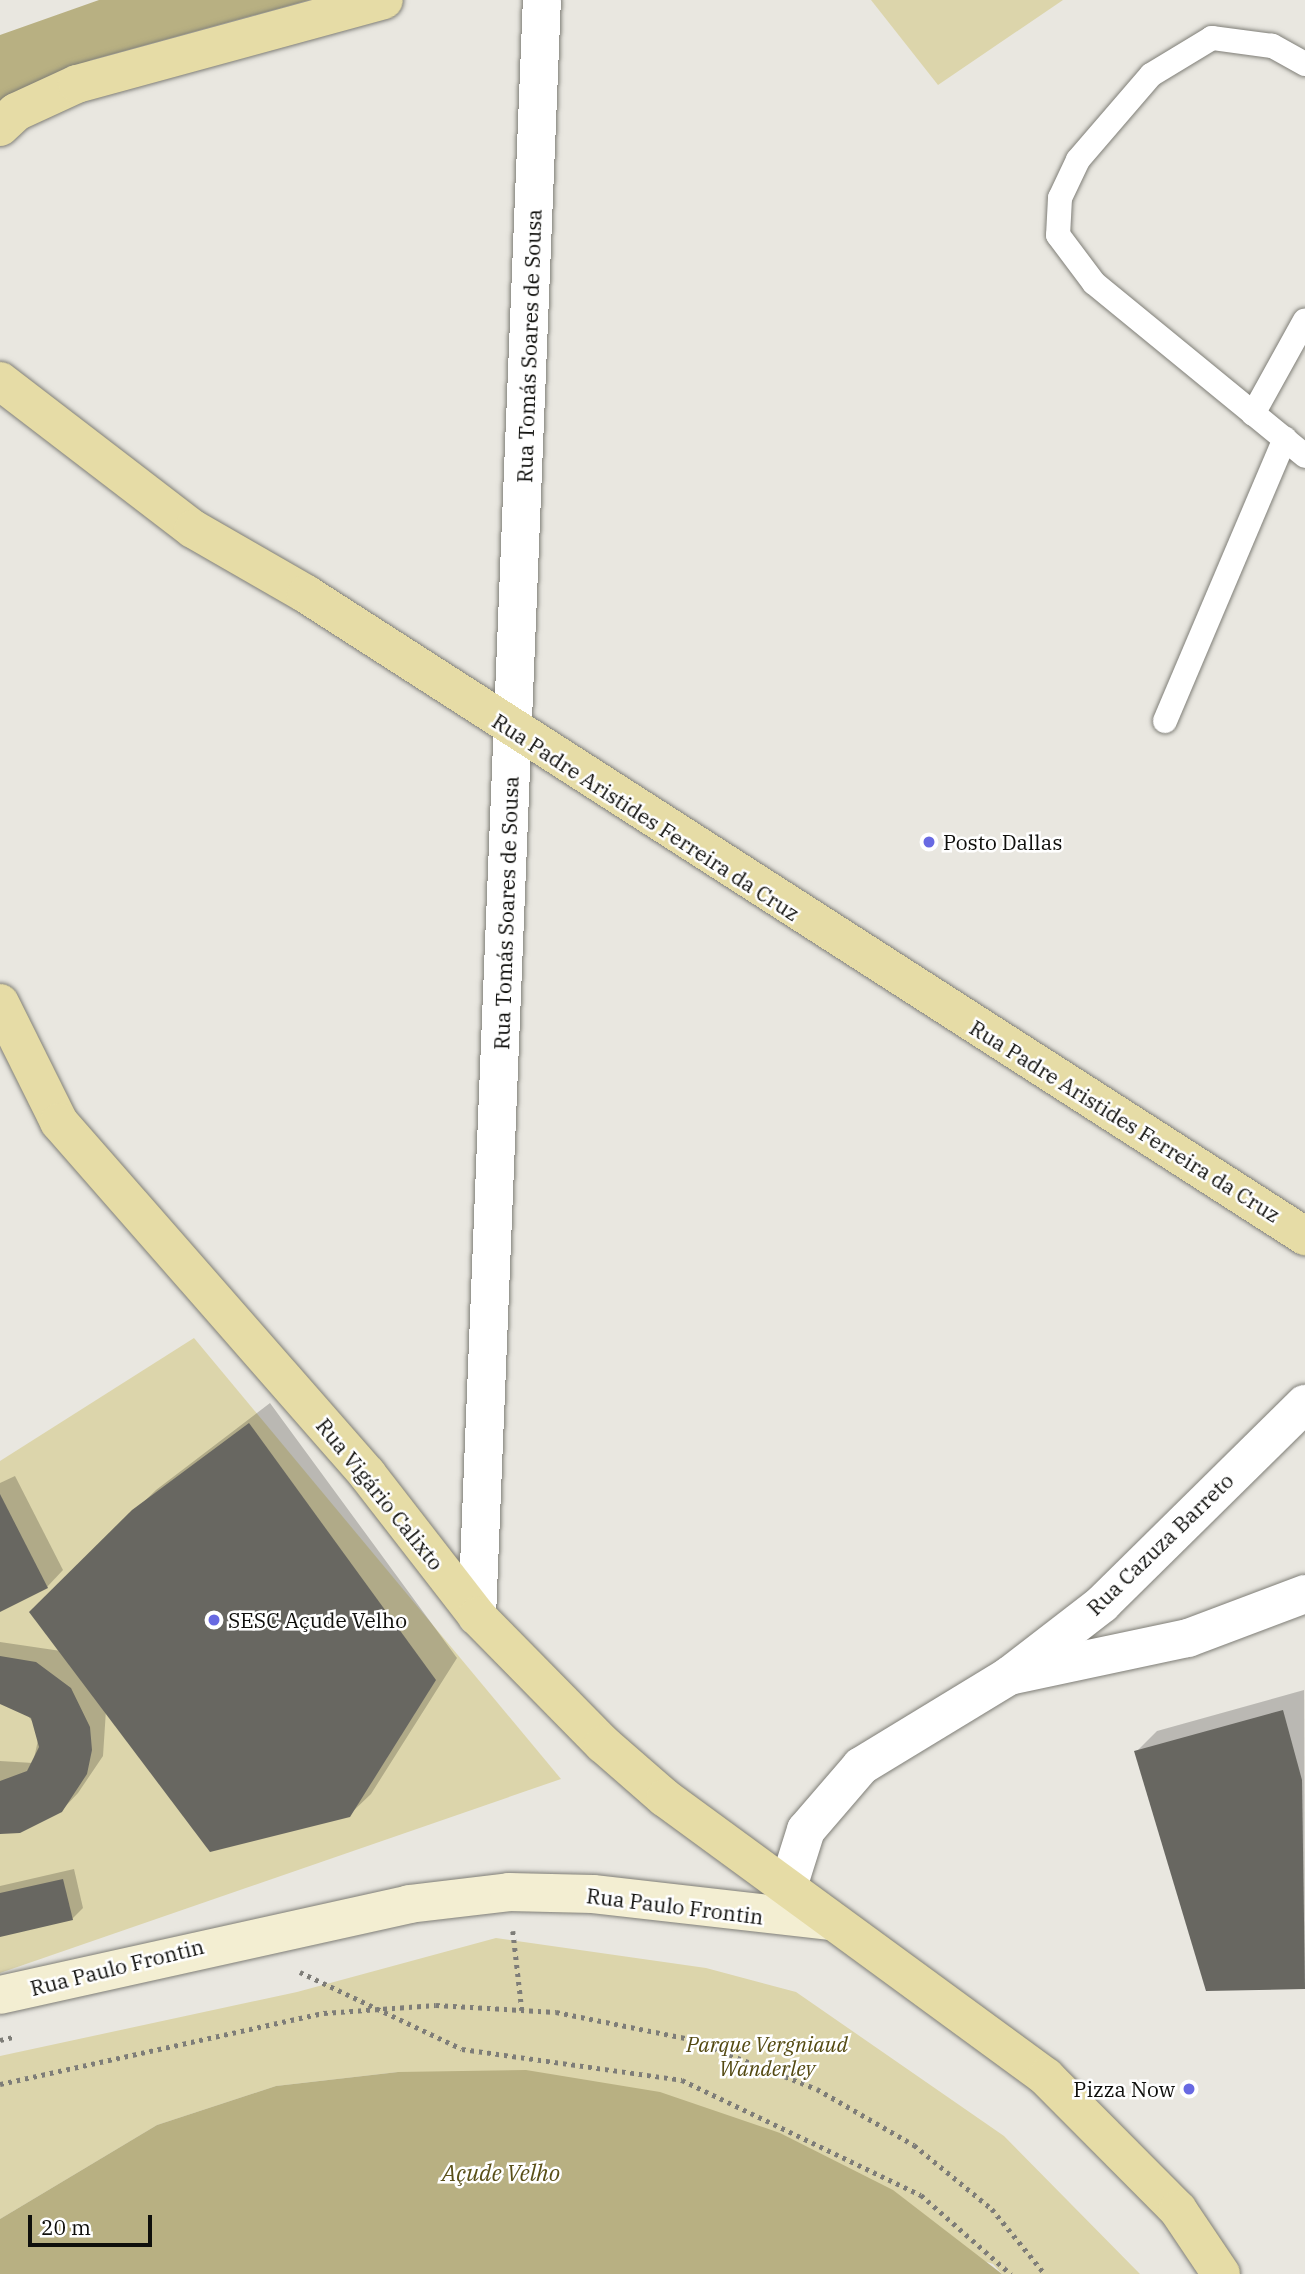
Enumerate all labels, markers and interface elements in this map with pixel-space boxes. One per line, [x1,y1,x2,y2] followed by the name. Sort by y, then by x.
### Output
[512,209,546,483] street label: Rua Tomás Soares de Sousa
[488,708,804,926] street label: Rua Padre Aristides Ferreira da Cruz
[489,776,523,1050] street label: Rua Tomás Soares de Sousa
[943,829,1062,855] place label: Posto Dallas
[921,834,937,850] marker: Posto Dallas
[965,1015,1285,1227] street label: Rua Padre Aristides Ferreira da Cruz
[311,1413,449,1575] street label: Rua Vigário Calixto
[1082,1468,1238,1620] street label: Rua Cazuza Barreto
[228,1607,407,1633] place label: SESC Açude Velho
[206,1612,222,1628] marker: SESC Açude Velho
[585,1883,765,1929] street label: Rua Paulo Frontin
[28,1933,206,2001] street label: Rua Paulo Frontin
[686,2031,848,2081] park label: Parque Vergniaud Wanderley
[1073,2076,1175,2102] place label: Pizza Now
[1181,2081,1197,2097] marker: Pizza Now
[442,2158,560,2186] water label: Açude Velho
[32,2200,156,2244] scale bar
[41,2213,91,2241] text: 20 m

